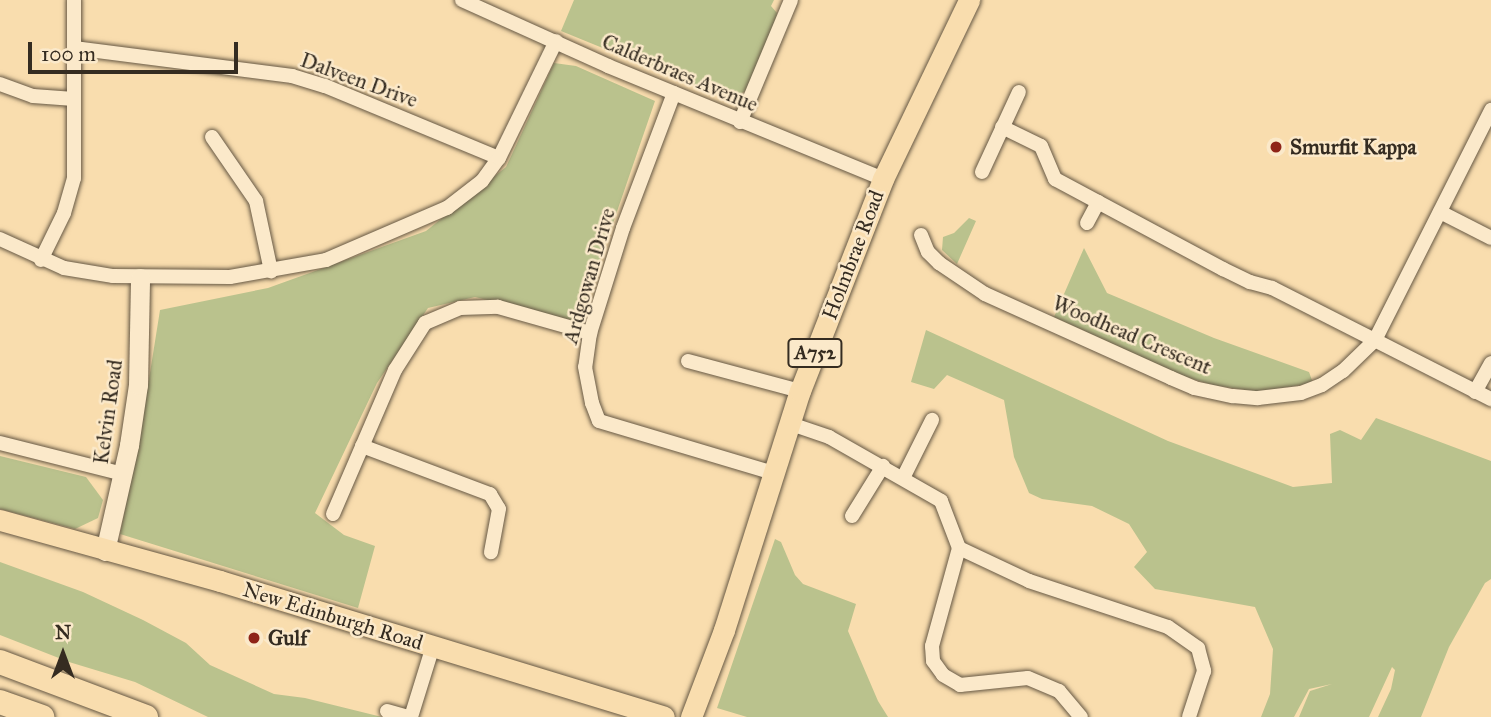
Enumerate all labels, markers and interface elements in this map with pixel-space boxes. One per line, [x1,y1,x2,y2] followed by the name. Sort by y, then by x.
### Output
[32,28,242,72] scale bar
[598,29,762,117] street label: Calderbraes Avenue
[41,41,96,67] text: 100 m
[297,47,421,113] street label: Dalveen Drive
[1290,134,1416,160] place label: Smurfit Kappa
[1268,139,1284,155] marker: Smurfit Kappa
[817,187,889,323] street label: Holmbrae Road
[558,205,620,347] street label: Ardgowan Drive
[1049,290,1215,380] street label: Woodhead Crescent
[787,338,843,368] road number: A752
[88,358,128,466] street label: Kelvin Road
[240,577,426,655] street label: New Edinburgh Road
[28,619,98,689] north arrow
[55,621,71,644] text: N
[268,625,307,651] place label: Gulf
[246,630,262,646] marker: Gulf

